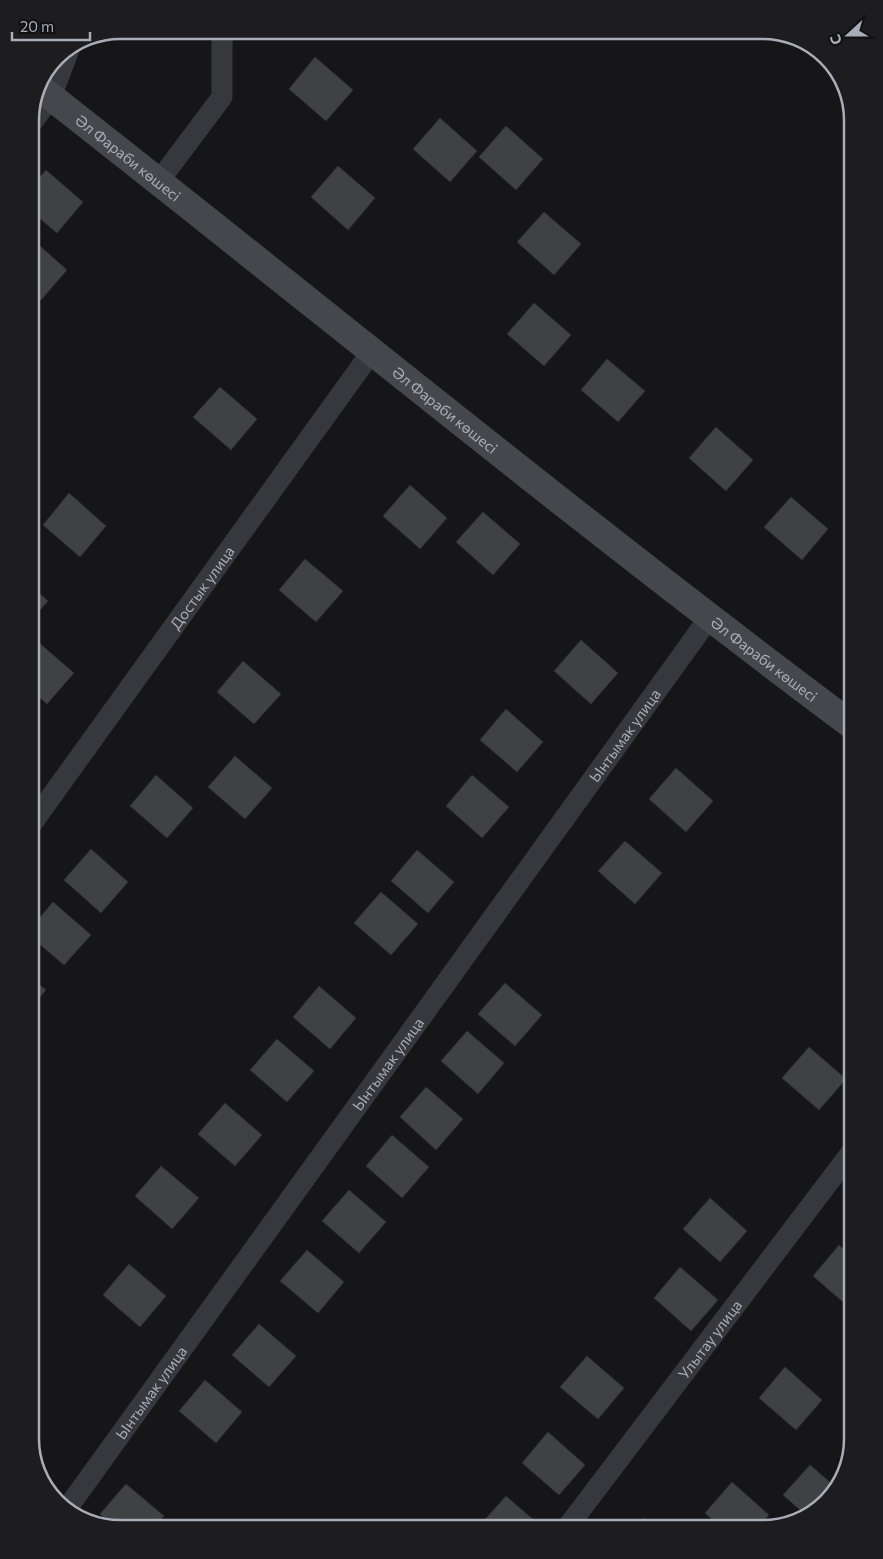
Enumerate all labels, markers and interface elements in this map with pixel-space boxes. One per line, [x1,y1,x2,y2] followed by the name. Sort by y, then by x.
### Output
[12,10,90,42] scale bar
[823,10,873,60] north arrow
[20,17,54,35] text: 20 m
[826,32,845,47] text: С
[72,111,185,205] street label: Әл Фараби көшесі
[389,363,501,457] street label: Әл Фараби көшесі
[166,542,238,633] street label: Достык улица
[708,613,821,705] street label: Әл Фараби көшесі
[585,685,664,785] street label: Ынтымак улица
[348,1014,427,1114] street label: Ынтымак улица
[674,1296,745,1382] street label: Улытау улица
[111,1342,190,1442] street label: Ынтымак улица

